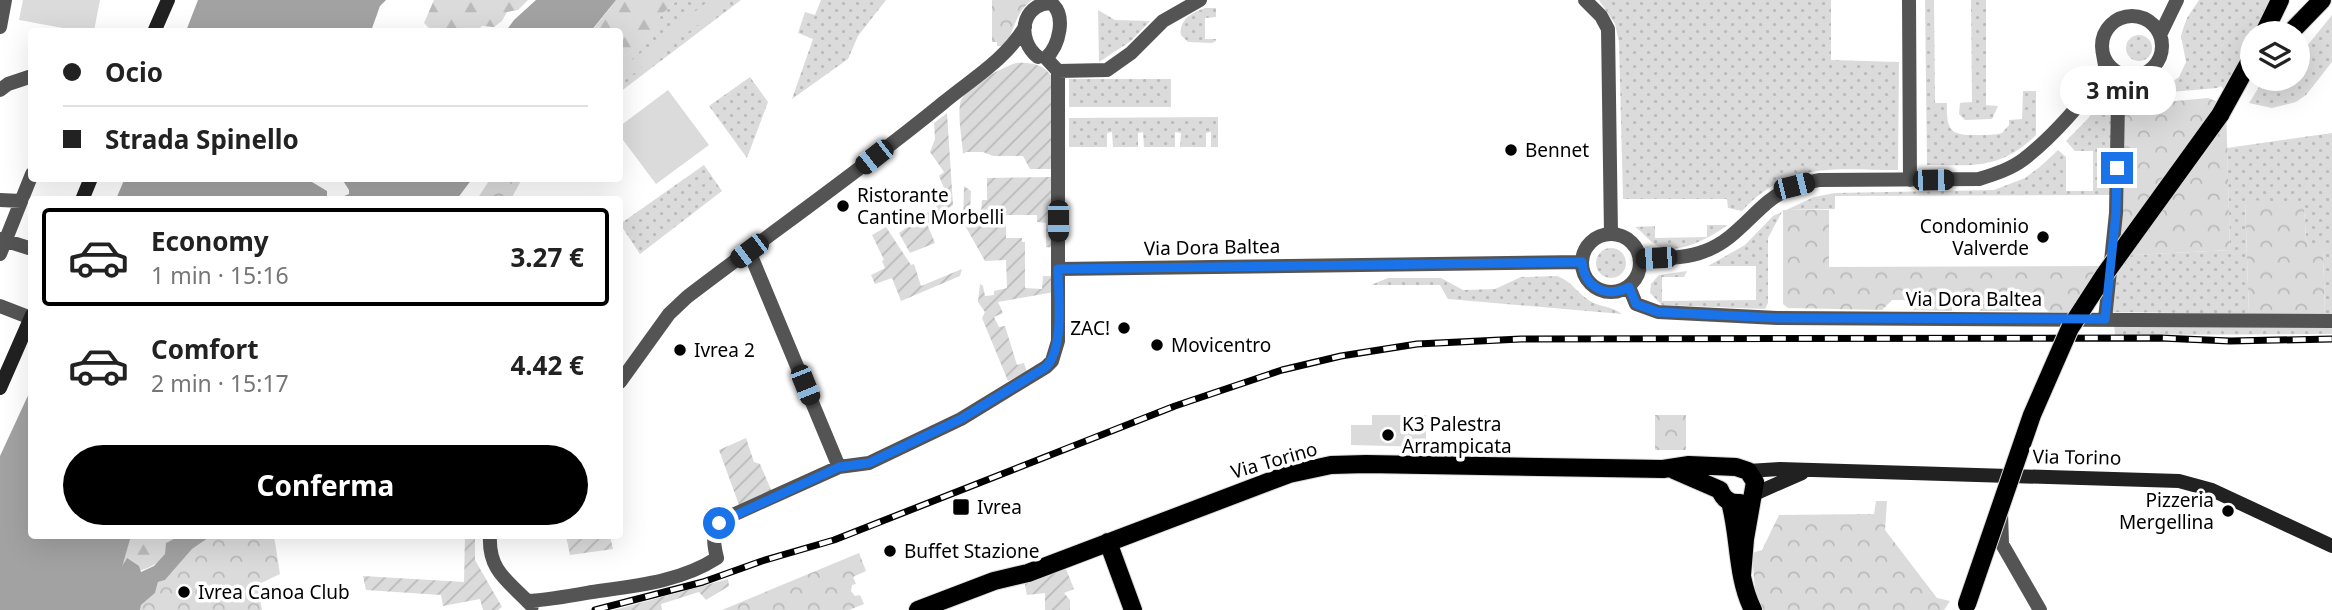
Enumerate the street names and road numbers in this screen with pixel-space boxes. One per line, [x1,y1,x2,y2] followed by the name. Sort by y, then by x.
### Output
[1144,233,1280,261] street label: Via Dora Baltea
[1906,286,2042,312] street label: Via Dora Baltea
[1228,435,1320,485] street label: Via Torino
[2032,443,2122,471] street label: Via Torino

